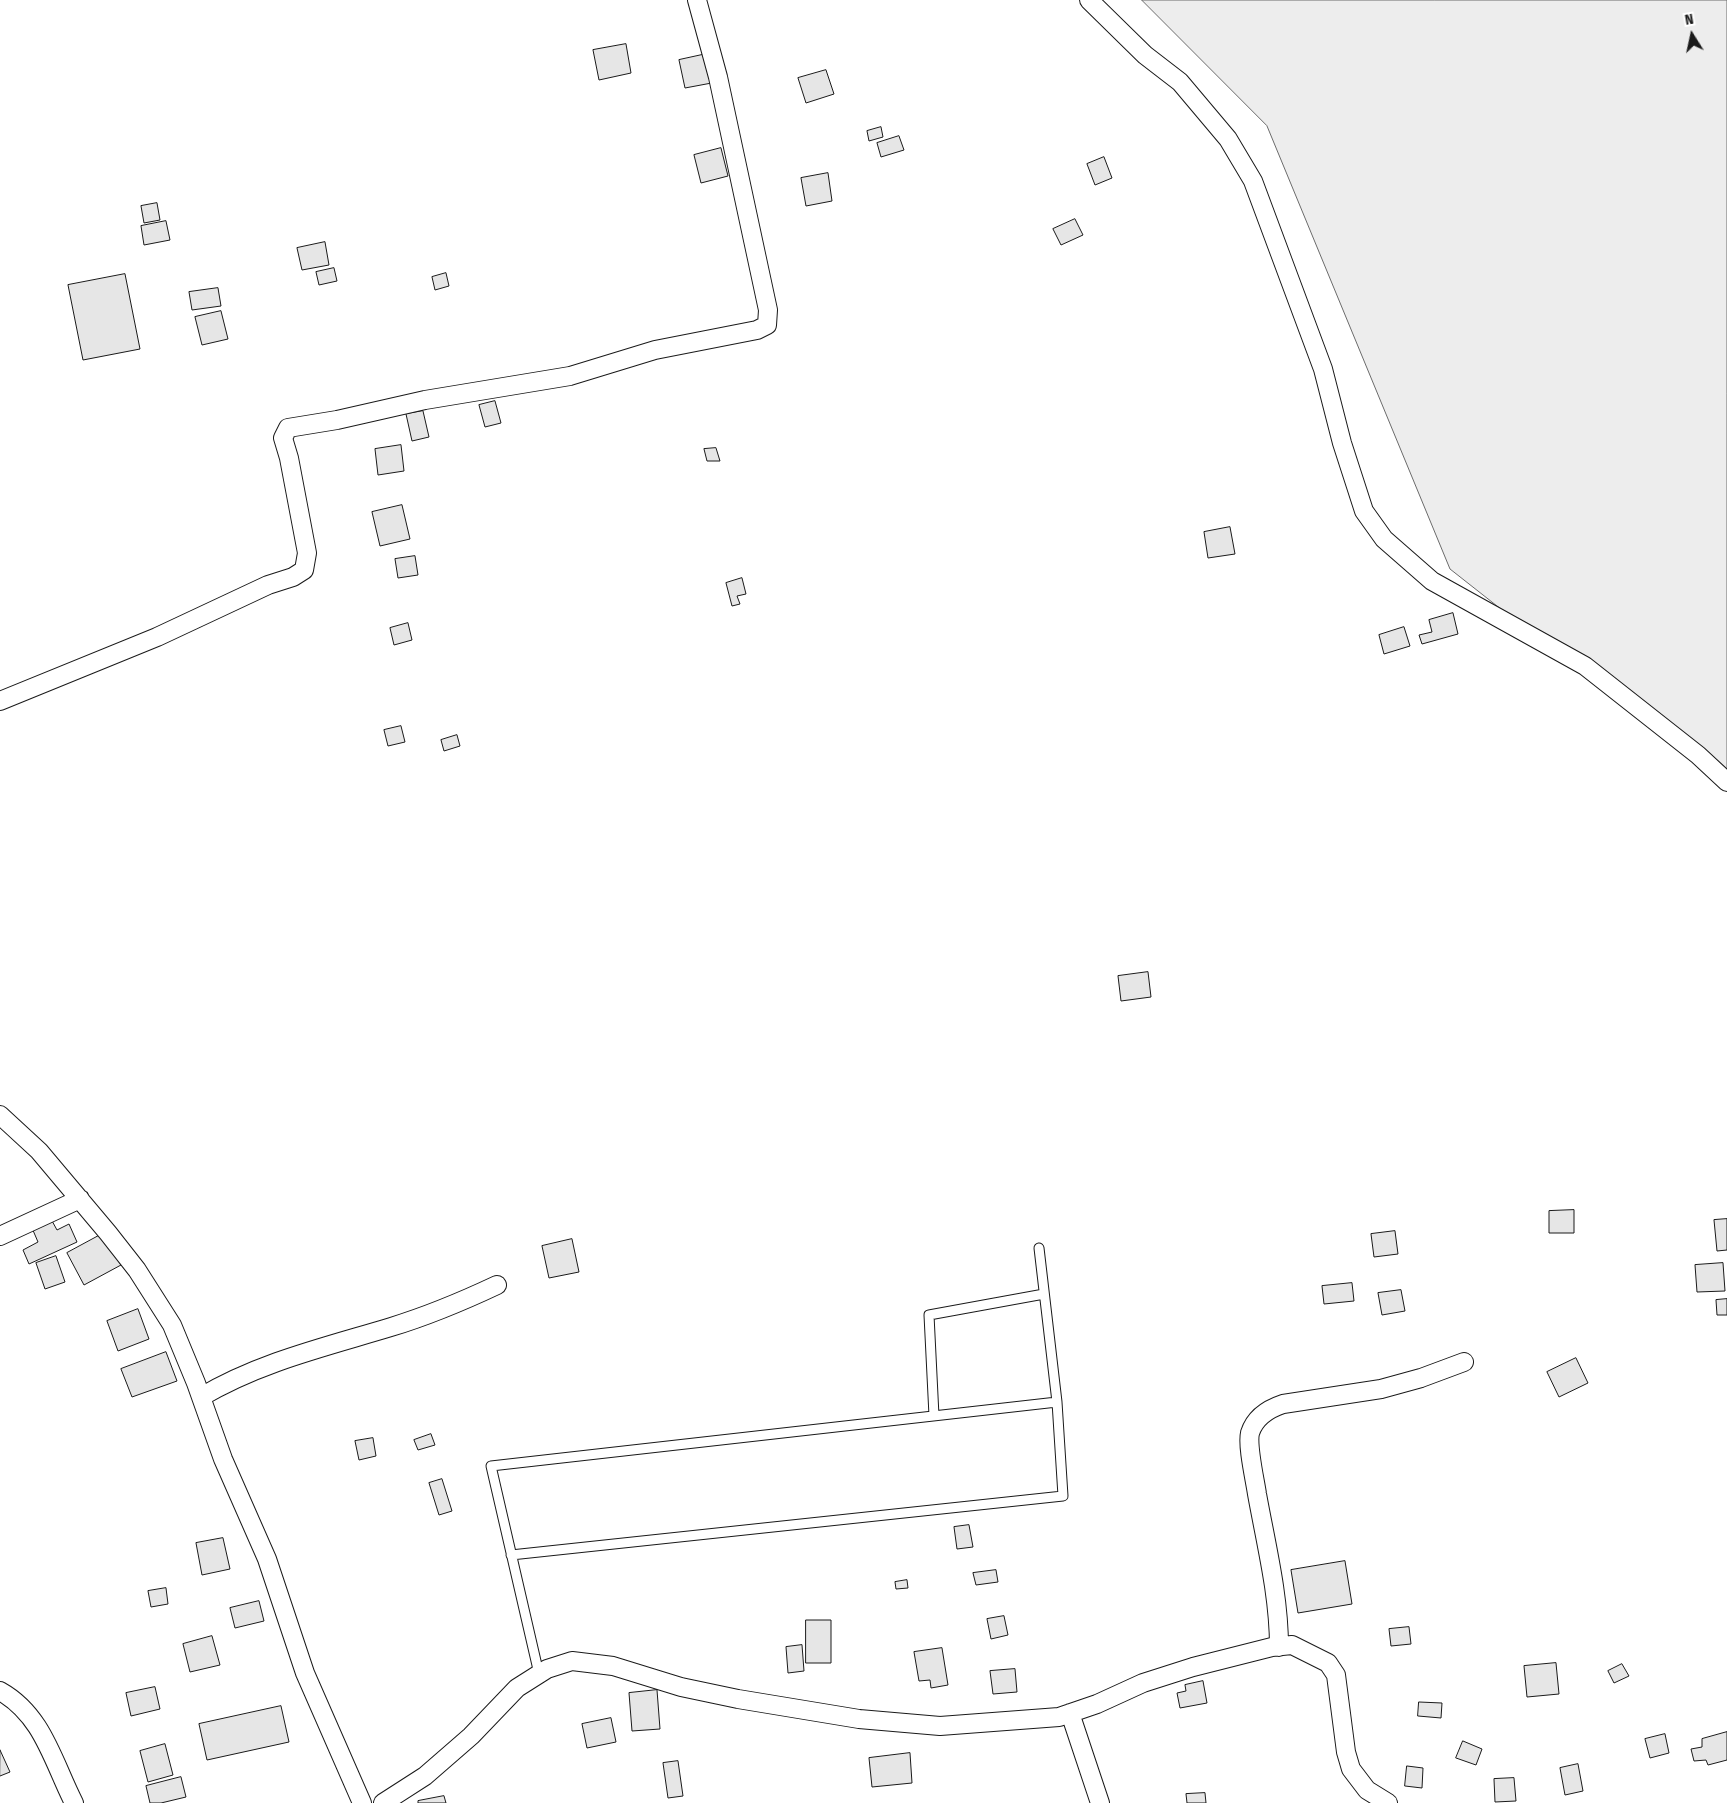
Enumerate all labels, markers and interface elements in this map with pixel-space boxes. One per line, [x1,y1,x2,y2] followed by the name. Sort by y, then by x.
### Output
[1667,10,1717,60] north arrow
[1684,11,1695,29] text: N

